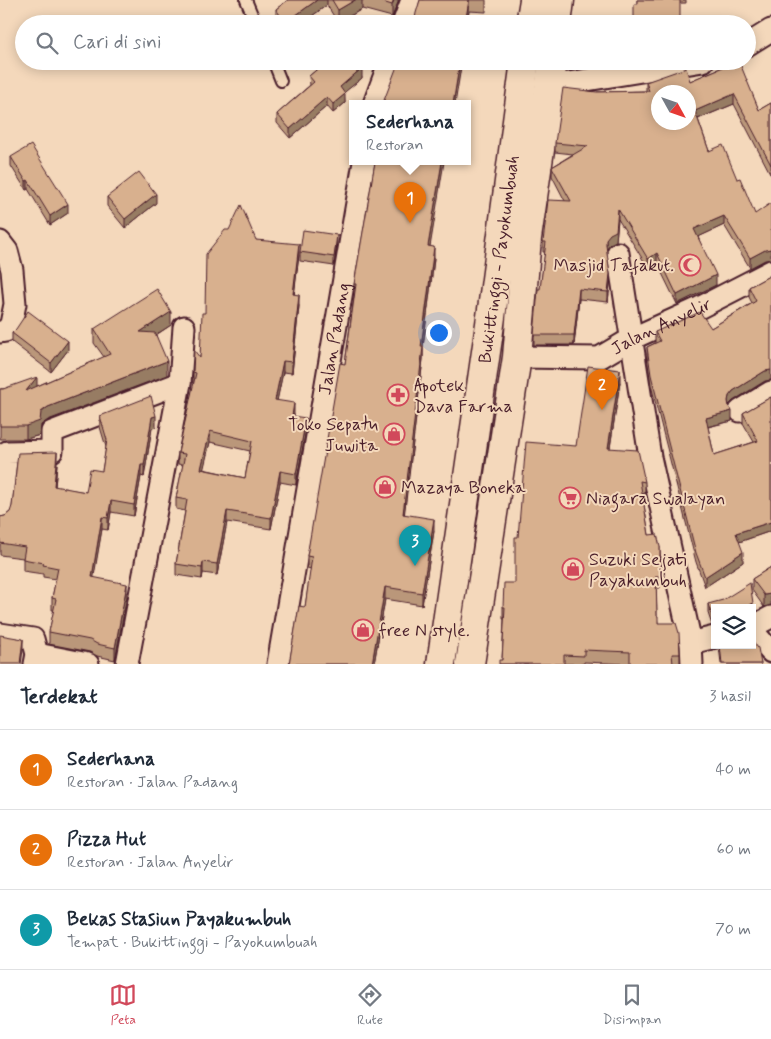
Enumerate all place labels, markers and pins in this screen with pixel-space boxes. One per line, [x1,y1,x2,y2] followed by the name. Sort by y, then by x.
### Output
[394,182,426,223] pin: 1
[678,253,702,277] mosque icon: Masjid Tafakut.
[554,254,674,278] place label: Masjid Tafakut.
[586,369,618,410] pin: 2
[414,374,513,419] place label: Apotek Dava Farma
[386,383,410,407] pharmacy icon: Apotek Dava Farma
[288,413,378,458] place label: Toko Sepatu Juwita
[382,422,406,446] shop icon: Toko Sepatu Juwita
[373,475,397,499] shop icon: Mazaya Boneka
[401,476,526,500] place label: Mazaya Boneka
[558,486,582,510] supermarket icon: Niagara Swalayan
[586,487,725,513] place label: Niagara Swalayan
[399,525,431,566] pin: 3
[589,548,687,593] place label: Suzuki Sejati Payakumbuh
[561,557,585,581] shop icon: Suzuki Sejati Payakumbuh
[351,618,375,642] shop icon: free N style.
[379,619,470,643] place label: free N style.

